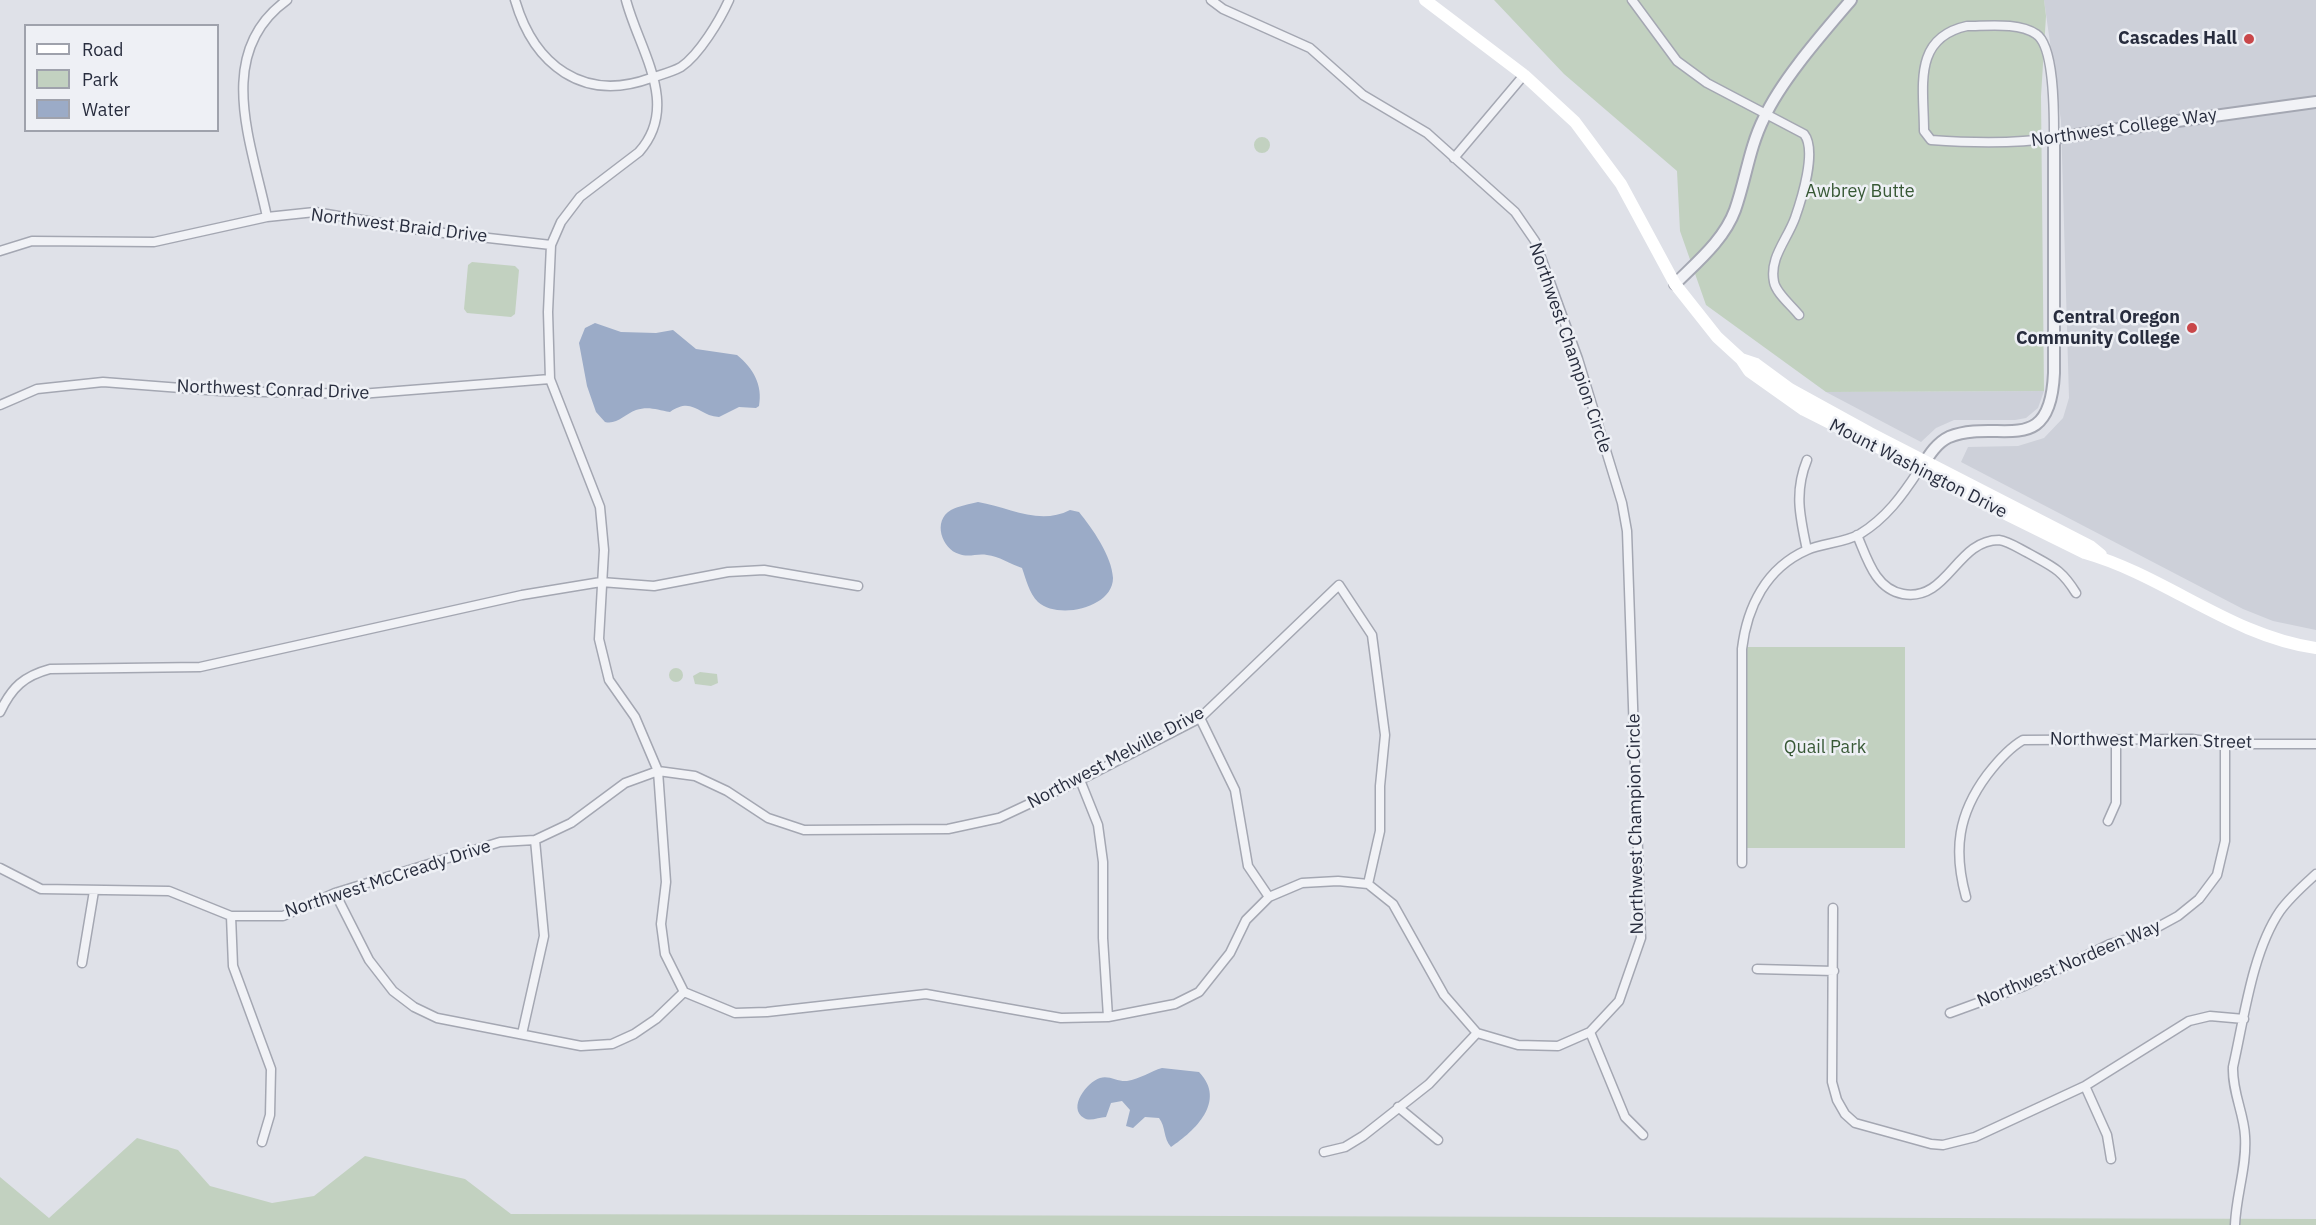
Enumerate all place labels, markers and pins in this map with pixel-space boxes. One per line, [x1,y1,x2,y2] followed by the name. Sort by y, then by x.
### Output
[2118,28,2237,50] place label: Cascades Hall
[2242,32,2256,46] marker: Cascades Hall
[2016,307,2180,350] place label: Central Oregon Community College
[2185,321,2199,335] marker: Central Oregon Community College

